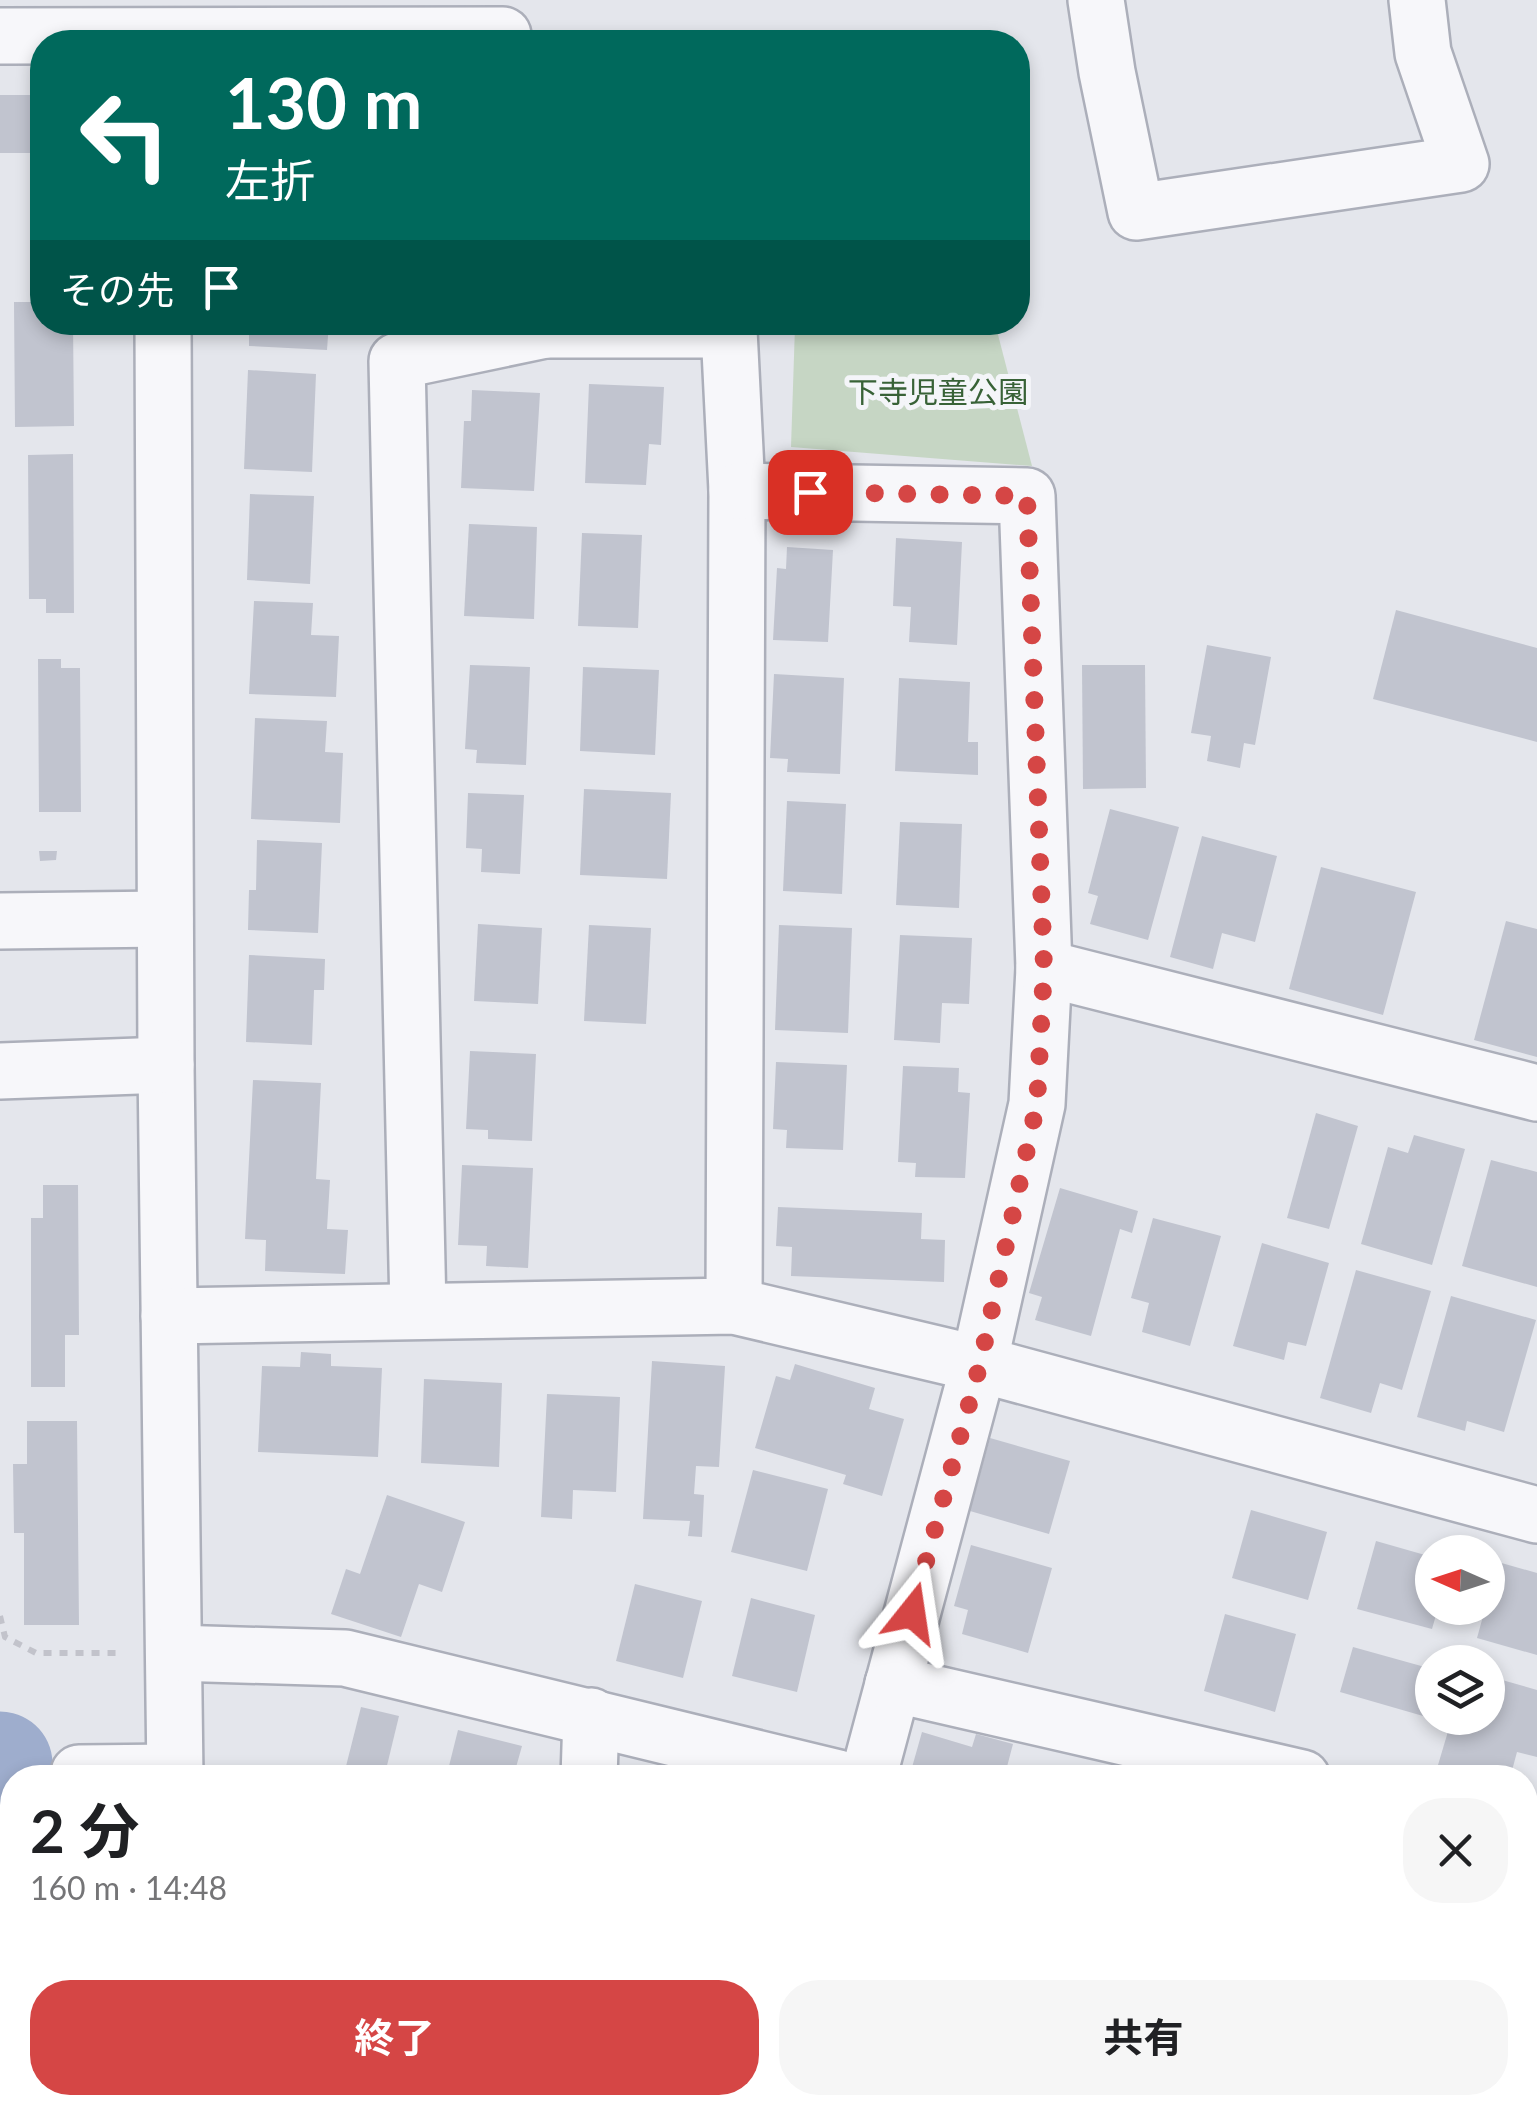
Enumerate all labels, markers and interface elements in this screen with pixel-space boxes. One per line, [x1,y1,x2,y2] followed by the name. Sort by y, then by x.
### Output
[225,60,422,144] text: 130 m
[60,70,190,200] icon: left
[225,153,315,207] text: 左折
[194,260,249,315] icon: arrive
[60,266,174,312] text: その先
[848,373,1028,409] park label: 下寺児童公園
[768,450,853,535] pin
[783,465,838,520] icon: arrive
[1415,1535,1505,1625] north arrow
[1415,1535,1505,1735] map controls
[860,1561,964,1665] position arrow
[1415,1645,1505,1735] button: layers
[30,1794,139,1866] text: 2 分
[1403,1798,1508,1903] button: close
[30,1868,227,1907] text: 160 m · 14:48
[30,1980,759,2095] button: 終了
[779,1980,1508,2095] button: 共有

